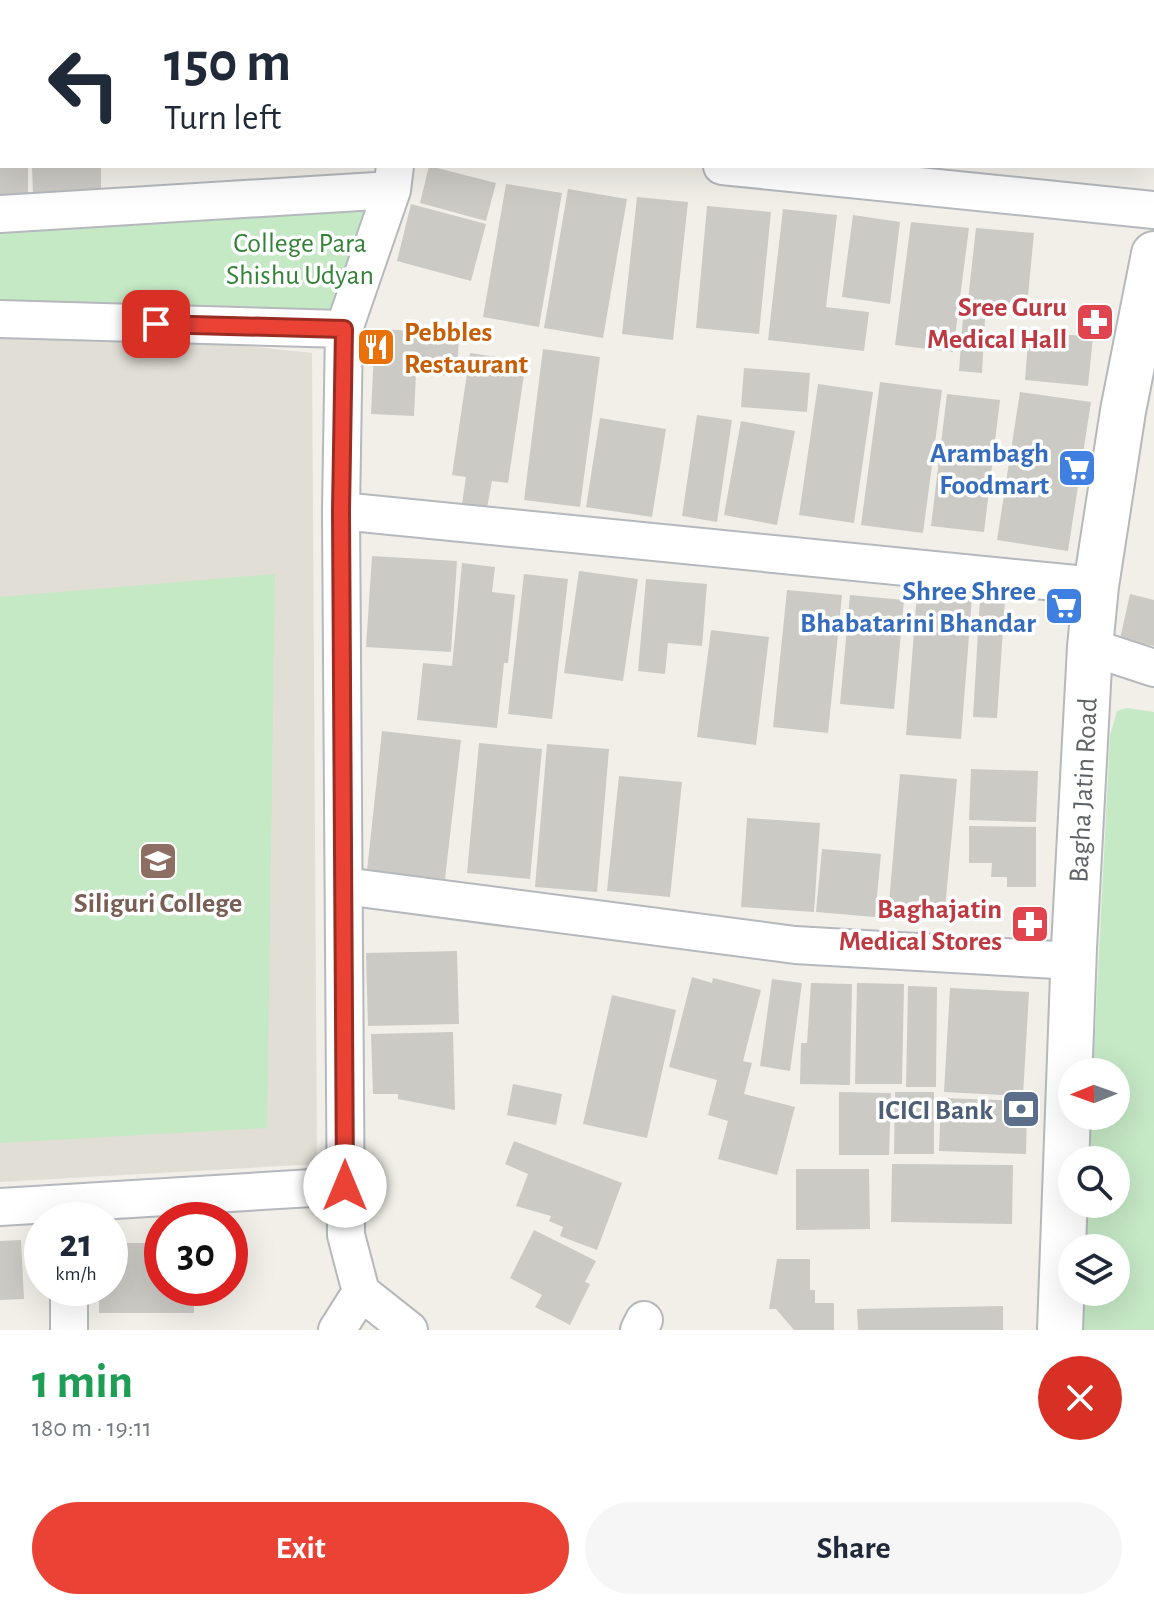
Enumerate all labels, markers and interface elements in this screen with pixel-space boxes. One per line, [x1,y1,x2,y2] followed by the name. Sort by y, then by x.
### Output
[32,32,136,136] icon: left
[164,35,291,91] text: 150 m
[164,100,281,136] text: Turn left
[226,230,374,290] park label: College Para Shishu Udyan
[122,290,190,358] pin
[927,294,1067,354] place label: Sree Guru Medical Hall
[1074,301,1116,343] pharmacy icon: Sree Guru Medical Hall
[134,302,178,346] icon: arrive
[404,319,529,379] place label: Pebbles Restaurant
[355,326,397,368] restaurant icon: Pebbles Restaurant
[930,440,1050,500] place label: Arambagh Foodmart
[1056,447,1098,489] supermarket icon: Arambagh Foodmart
[800,578,1036,638] place label: Shree Shree Bhabatarini Bhandar
[1043,585,1085,627] supermarket icon: Shree Shree Bhabatarini Bhandar
[1065,697,1103,883] street label: Bagha Jatin Road
[137,840,179,882] school or university icon: Siliguri College
[74,890,242,918] place label: Siliguri College
[839,896,1002,956] place label: Baghajatin Medical Stores
[1009,903,1051,945] pharmacy icon: Baghajatin Medical Stores
[1058,1058,1130,1130] north arrow
[1058,1058,1130,1306] map controls
[1000,1088,1042,1130] bank icon: ICICI Bank
[877,1097,993,1125] place label: ICICI Bank
[303,1144,387,1228] position arrow
[1058,1146,1130,1218] button: search
[144,1202,248,1306] speed limit sign: 30
[59,1224,93,1264] text: 21
[1058,1234,1130,1306] button: layers
[55,1264,97,1284] text: km/h
[1038,1356,1122,1440] button: close
[32,1359,133,1407] text: 1 min
[32,1415,152,1441] text: 180 m · 19:11
[32,1502,569,1594] button: Exit
[585,1502,1122,1594] button: Share

